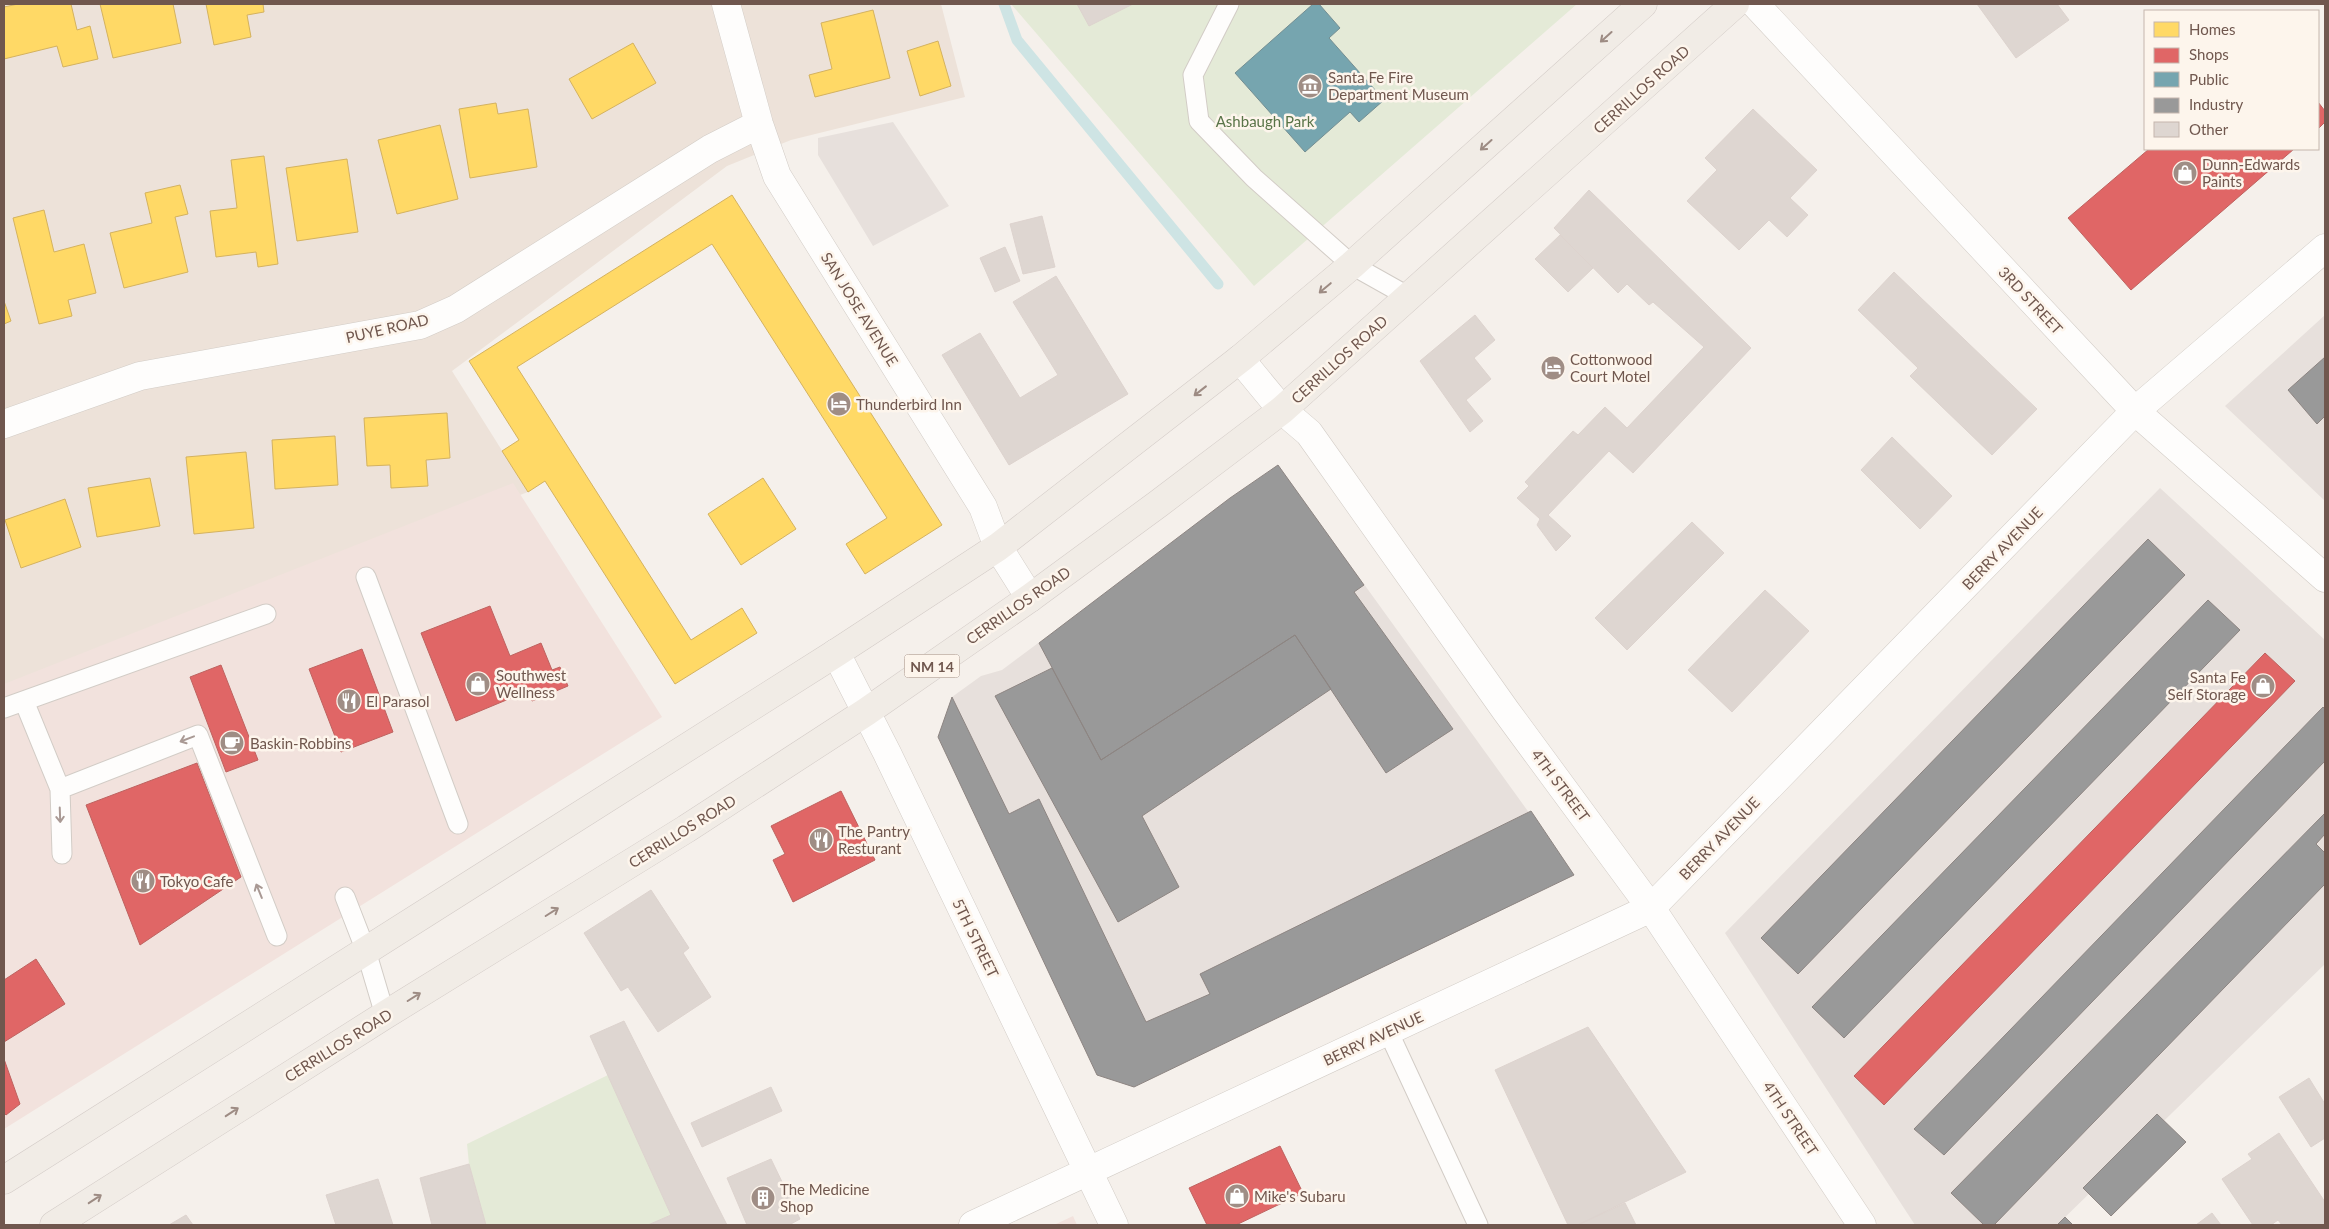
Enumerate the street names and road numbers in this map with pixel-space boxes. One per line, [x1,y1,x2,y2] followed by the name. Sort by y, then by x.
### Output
[1589,41,1693,137] street label: CERRILLOS ROAD
[818,249,902,369] street label: SAN JOSE AVENUE
[1995,262,2067,338] street label: 3RD STREET
[344,310,430,346] street label: PUYE ROAD
[1287,311,1391,407] street label: CERRILLOS ROAD
[1958,503,2046,593] street label: BERRY AVENUE
[962,562,1074,648] street label: CERRILLOS ROAD
[904,654,960,678] road number: NM 14
[1528,745,1594,825] street label: 4TH STREET
[625,791,739,871] street label: CERRILLOS ROAD
[1675,793,1763,883] street label: BERRY AVENUE
[949,896,1003,980] street label: 5TH STREET
[281,1005,395,1085] street label: CERRILLOS ROAD
[1320,1007,1426,1069] street label: BERRY AVENUE
[1760,1078,1822,1159] street label: 4TH STREET

